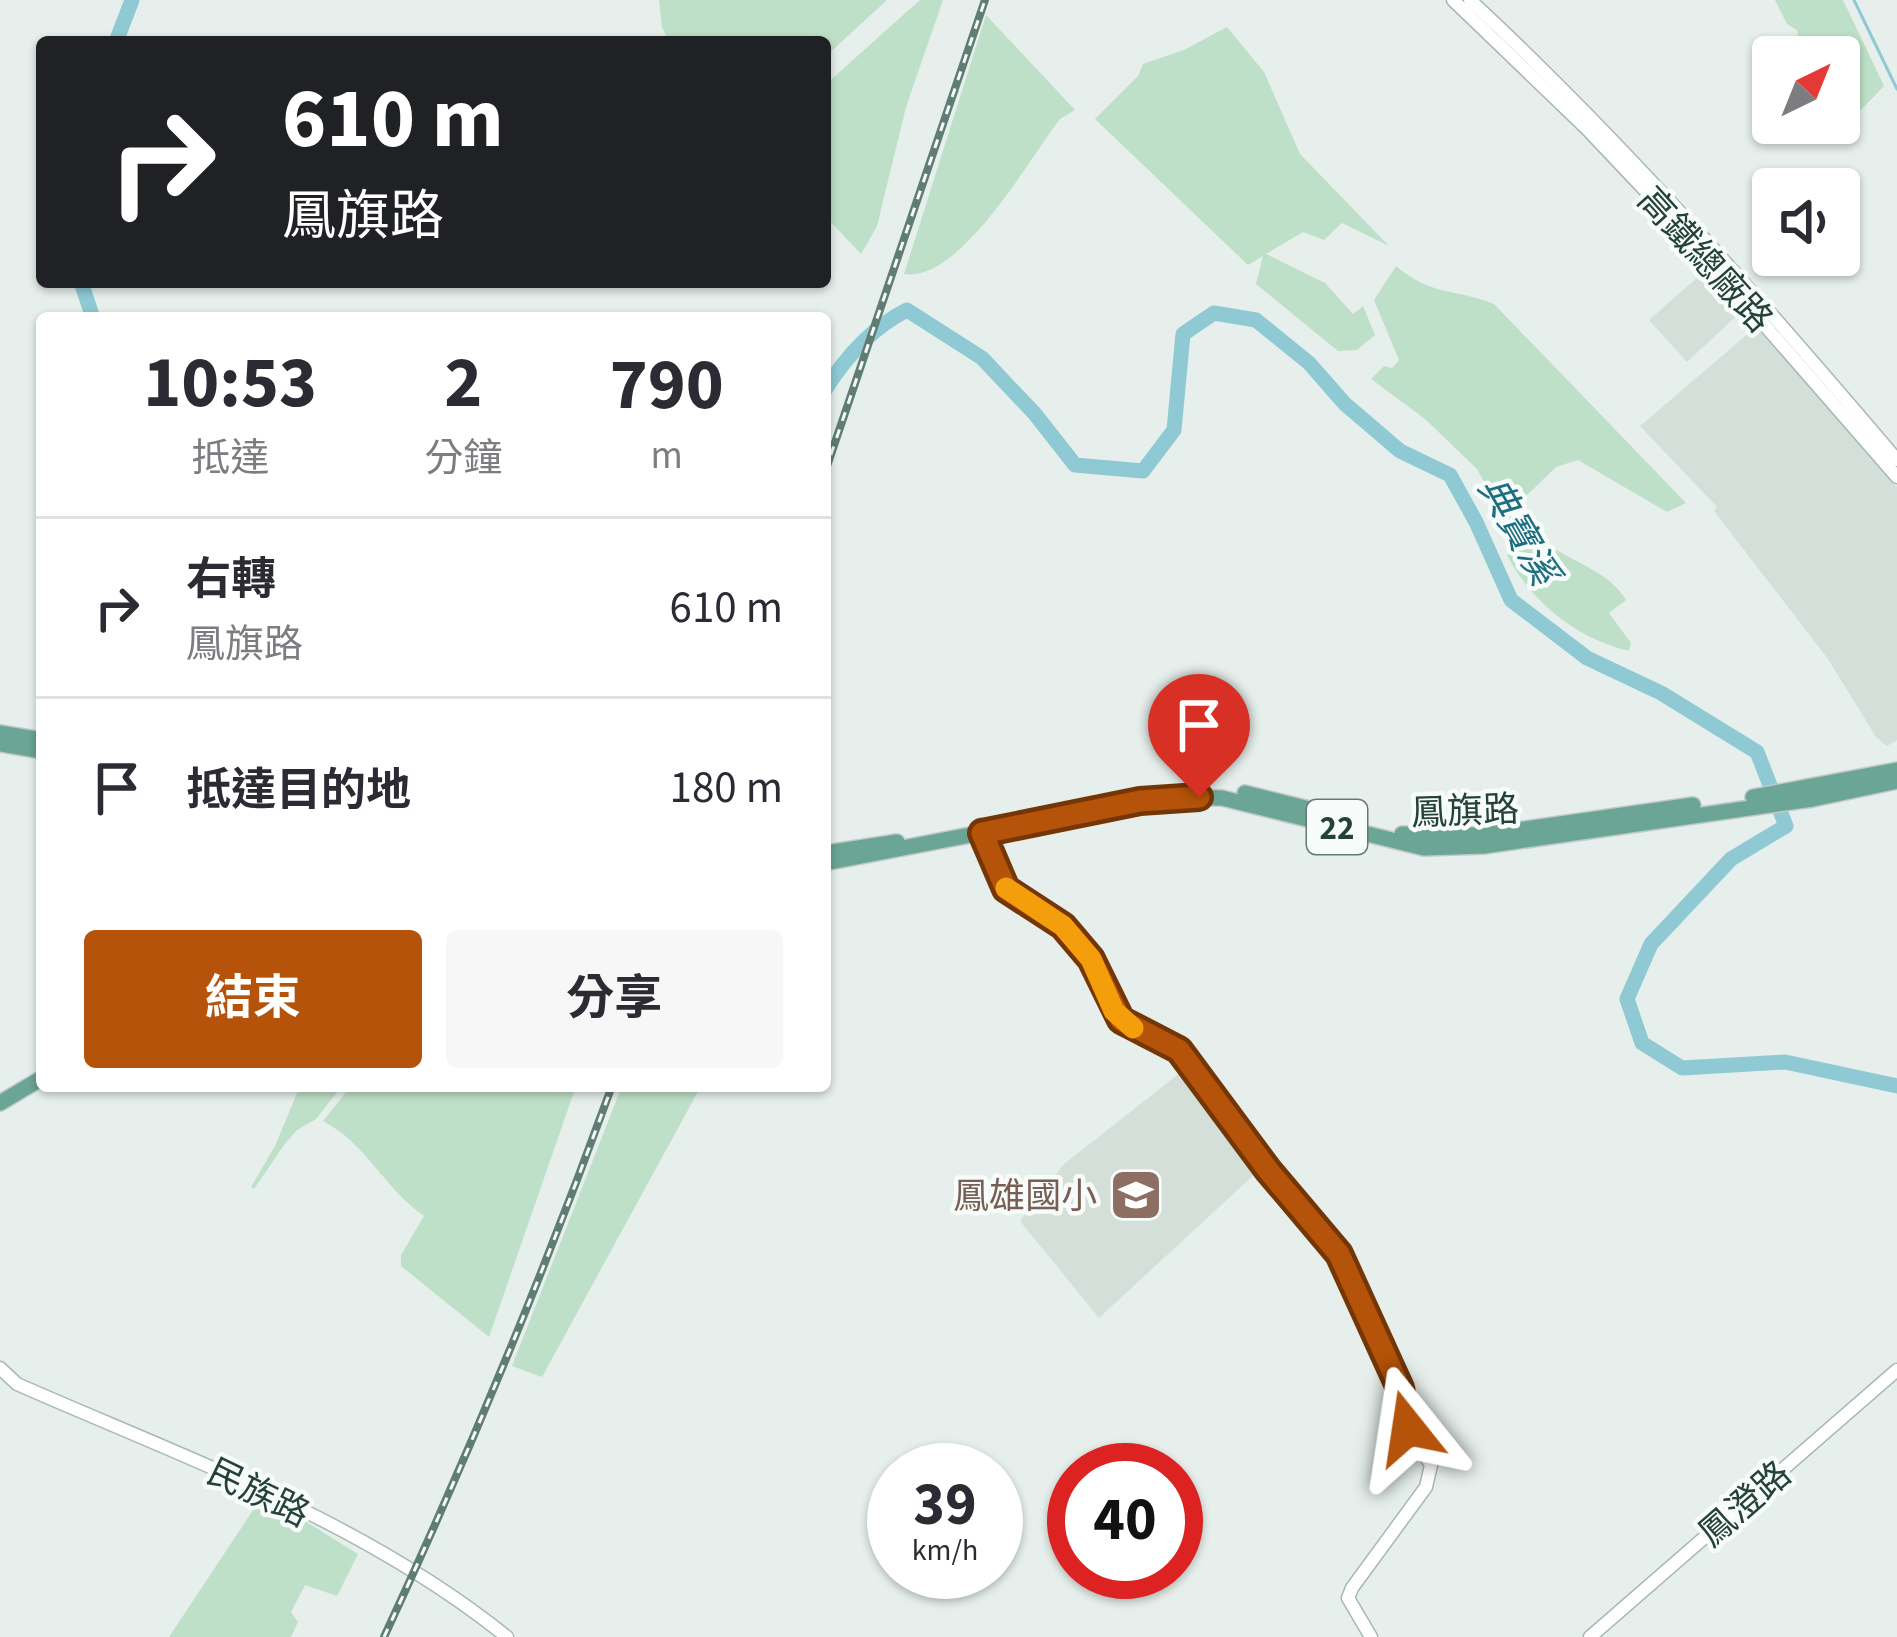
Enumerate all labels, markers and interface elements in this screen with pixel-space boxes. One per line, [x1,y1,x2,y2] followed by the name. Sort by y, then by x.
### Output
[1752,36,1860,144] north arrow
[1752,36,1860,276] map controls
[282,60,504,180] text: 610 m
[84,84,240,240] icon: right
[1752,168,1860,276] button: sound
[1626,176,1784,344] street label: 高鐵總廠路
[282,179,444,256] text: 鳳旗路
[143,332,317,435] text: 10:53
[444,332,482,435] text: 2
[610,334,724,437] text: 790
[650,428,683,484] text: m
[191,431,269,487] text: 抵達
[424,431,502,487] text: 分鐘
[1464,466,1573,600] water label: 典寶溪
[186,548,276,612] text: 右轉
[84,575,150,641] icon: right
[670,576,783,640] text: 610 m
[186,617,303,673] text: 鳳旗路
[1148,674,1250,797] pin
[1166,692,1232,758] icon: arrive
[84,755,150,821] icon: arrive
[670,756,783,820] text: 180 m
[186,759,411,823] text: 抵達目的地
[1410,784,1520,839] street label: 鳳旗路
[1307,800,1367,854] road number: 22
[84,930,422,1068] button: 結束
[446,930,783,1068] button: 分享
[1108,1167,1164,1223] school or university icon: 鳳雄國小
[953,1171,1097,1222] place label: 鳳雄國小
[1345,1365,1471,1491] position arrow
[1047,1443,1203,1599] speed limit sign: 40
[199,1447,318,1540] street label: 民族路
[1687,1449,1802,1559] street label: 鳳澄路
[913,1463,977,1548] text: 39
[912,1529,978,1572] text: km/h

